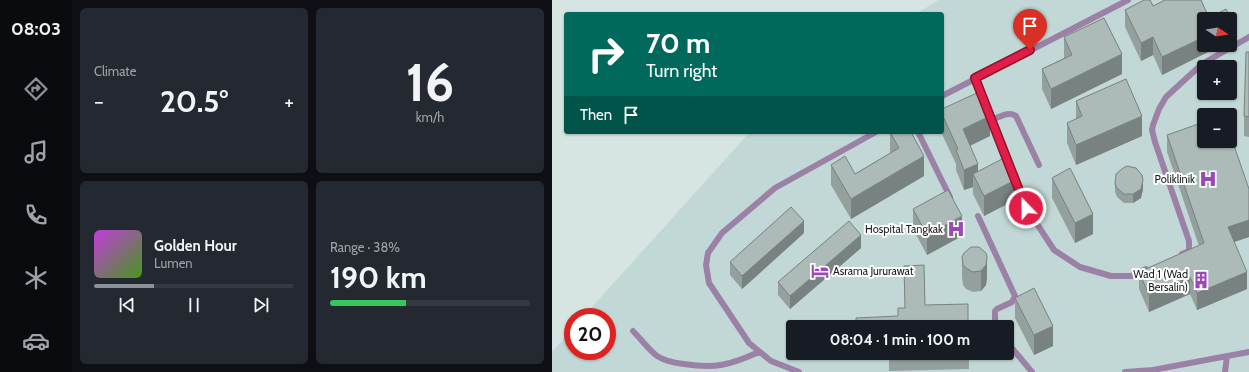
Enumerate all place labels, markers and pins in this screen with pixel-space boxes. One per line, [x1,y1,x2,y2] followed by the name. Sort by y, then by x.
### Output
[1013,9,1047,50] pin
[1198,169,1218,189] hospital icon: Poliklinik
[1155,172,1195,186] place label: Poliklinik
[946,219,966,239] hospital icon: Hospital Tangkak
[865,222,943,236] place label: Hospital Tangkak
[810,261,830,281] hotel icon: Asrama Jururawat
[833,264,914,278] place label: Asrama Jururawat
[1133,267,1188,294] place label: Wad 1 (Wad Bersalin)
[1191,270,1211,290] building icon: Wad 1 (Wad Bersalin)

